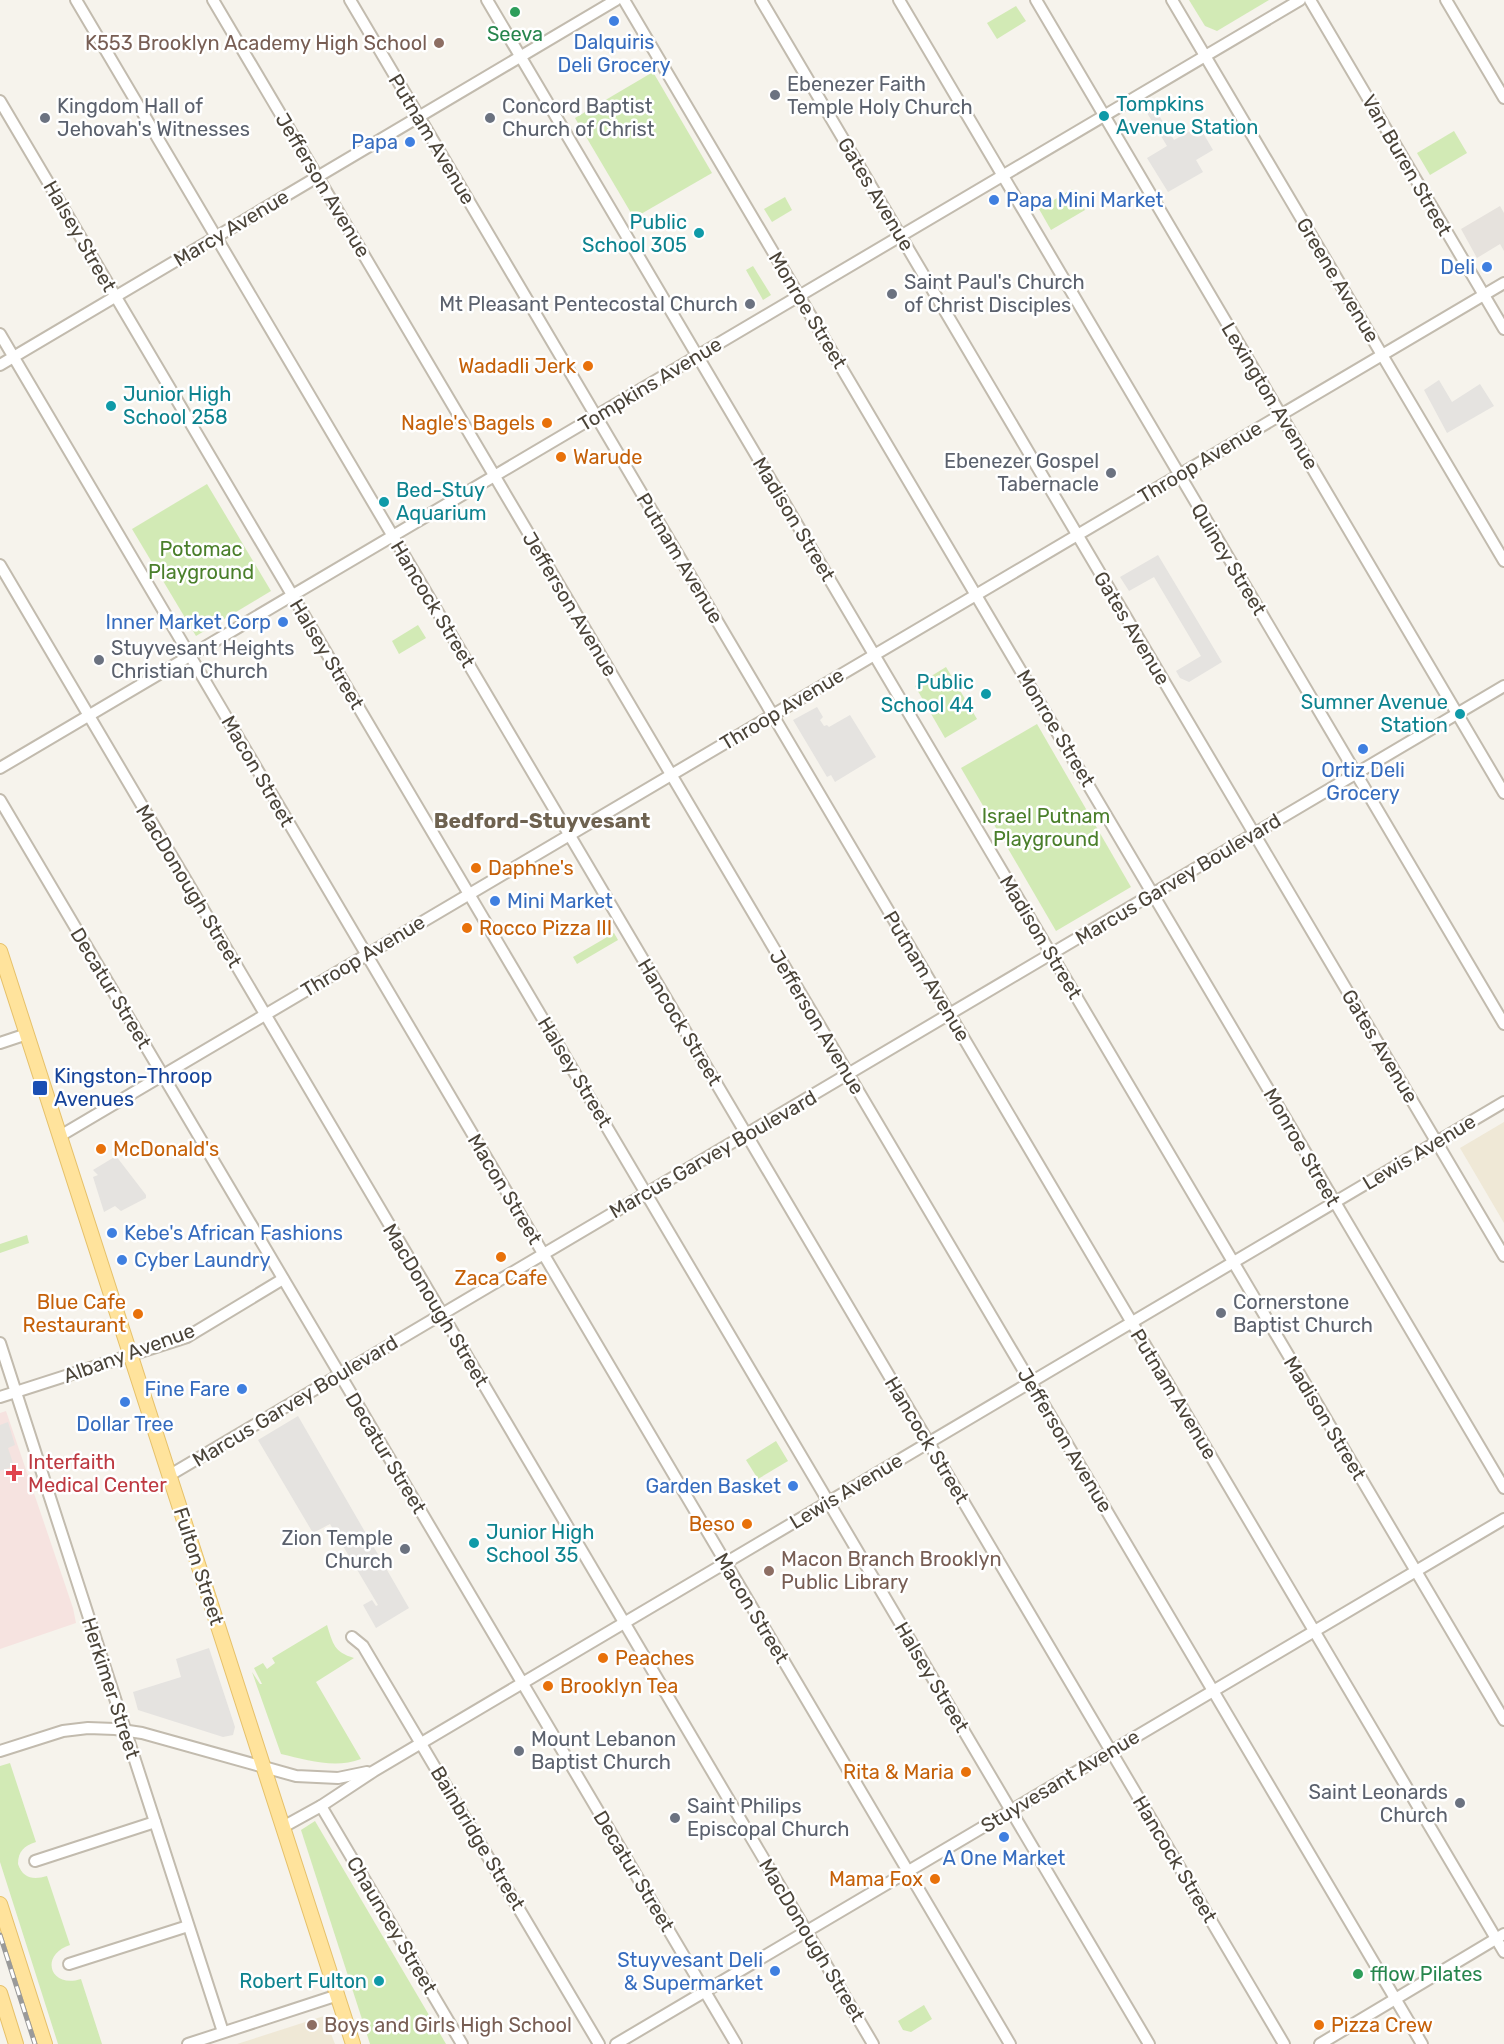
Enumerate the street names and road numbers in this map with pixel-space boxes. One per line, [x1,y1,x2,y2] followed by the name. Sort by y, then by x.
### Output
[384,69,480,209] street label: Putnam Avenue
[1357,90,1457,240] street label: Van Buren Street
[270,108,376,262] street label: Jefferson Avenue
[833,133,919,255] street label: Gates Avenue
[39,176,122,296] street label: Halsey Street
[169,184,293,272] street label: Marcy Avenue
[1291,213,1385,347] street label: Greene Avenue
[764,247,852,373] street label: Monroe Street
[1217,318,1323,474] street label: Lexington Avenue
[574,332,726,436] street label: Tompkins Avenue
[1134,416,1266,508] street label: Throop Avenue
[748,453,840,585] street label: Madison Street
[632,488,728,628] street label: Putnam Avenue
[1186,499,1272,620] street label: Quincy Street
[517,527,623,681] street label: Jefferson Avenue
[386,536,480,672] street label: Hancock Street
[1089,567,1175,689] street label: Gates Avenue
[285,594,369,714] street label: Halsey Street
[716,663,848,755] street label: Throop Avenue
[1012,665,1100,791] street label: Monroe Street
[217,711,300,831] street label: Macon Street
[131,800,247,972] street label: MacDonough Street
[1071,808,1285,950] street label: Marcus Garvey Boulevard
[995,871,1087,1003] street label: Madison Street
[879,906,975,1046] street label: Putnam Avenue
[297,910,429,1002] street label: Throop Avenue
[66,923,157,1053] street label: Decatur Street
[764,945,870,1099] street label: Jefferson Avenue
[633,954,727,1090] street label: Hancock Street
[1337,985,1423,1107] street label: Gates Avenue
[533,1012,617,1132] street label: Halsey Street
[1259,1084,1346,1210] street label: Monroe Street
[605,1085,821,1223] street label: Marcus Garvey Boulevard
[1358,1109,1480,1195] street label: Lewis Avenue
[463,1130,547,1249] street label: Macon Street
[378,1219,494,1391] street label: MacDonough Street
[60,1318,198,1388] street label: Albany Avenue
[1126,1324,1222,1464] street label: Putnam Avenue
[188,1330,402,1472] street label: Marcus Garvey Boulevard
[1279,1352,1371,1484] street label: Madison Street
[1012,1363,1118,1517] street label: Jefferson Avenue
[880,1372,974,1508] street label: Hancock Street
[341,1388,432,1518] street label: Decatur Street
[785,1448,907,1534] street label: Lewis Avenue
[169,1504,229,1628] street label: Fulton Street
[710,1549,794,1668] street label: Macon Street
[77,1614,145,1762] street label: Herkimer Street
[890,1617,974,1737] street label: Halsey Street
[976,1724,1144,1838] street label: Stuyvesant Avenue
[426,1762,530,1914] street label: Bainbridge Street
[1128,1791,1222,1927] street label: Hancock Street
[589,1806,680,1936] street label: Decatur Street
[342,1852,442,1998] street label: Chauncey Street
[754,1854,870,2026] street label: MacDonough Street

